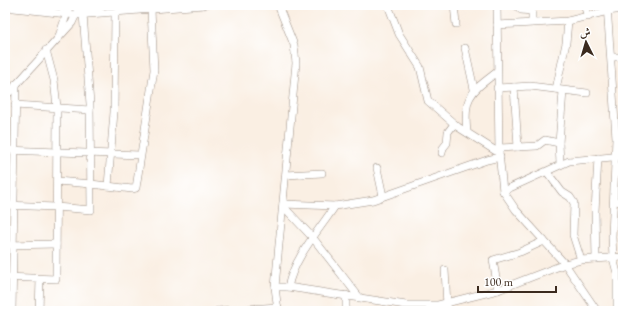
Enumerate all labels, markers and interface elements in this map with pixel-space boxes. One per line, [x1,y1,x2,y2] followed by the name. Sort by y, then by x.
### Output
[566,22,606,62] north arrow
[579,25,591,39] text: ش
[478,268,556,294] scale bar
[484,274,514,290] text: 100 m

